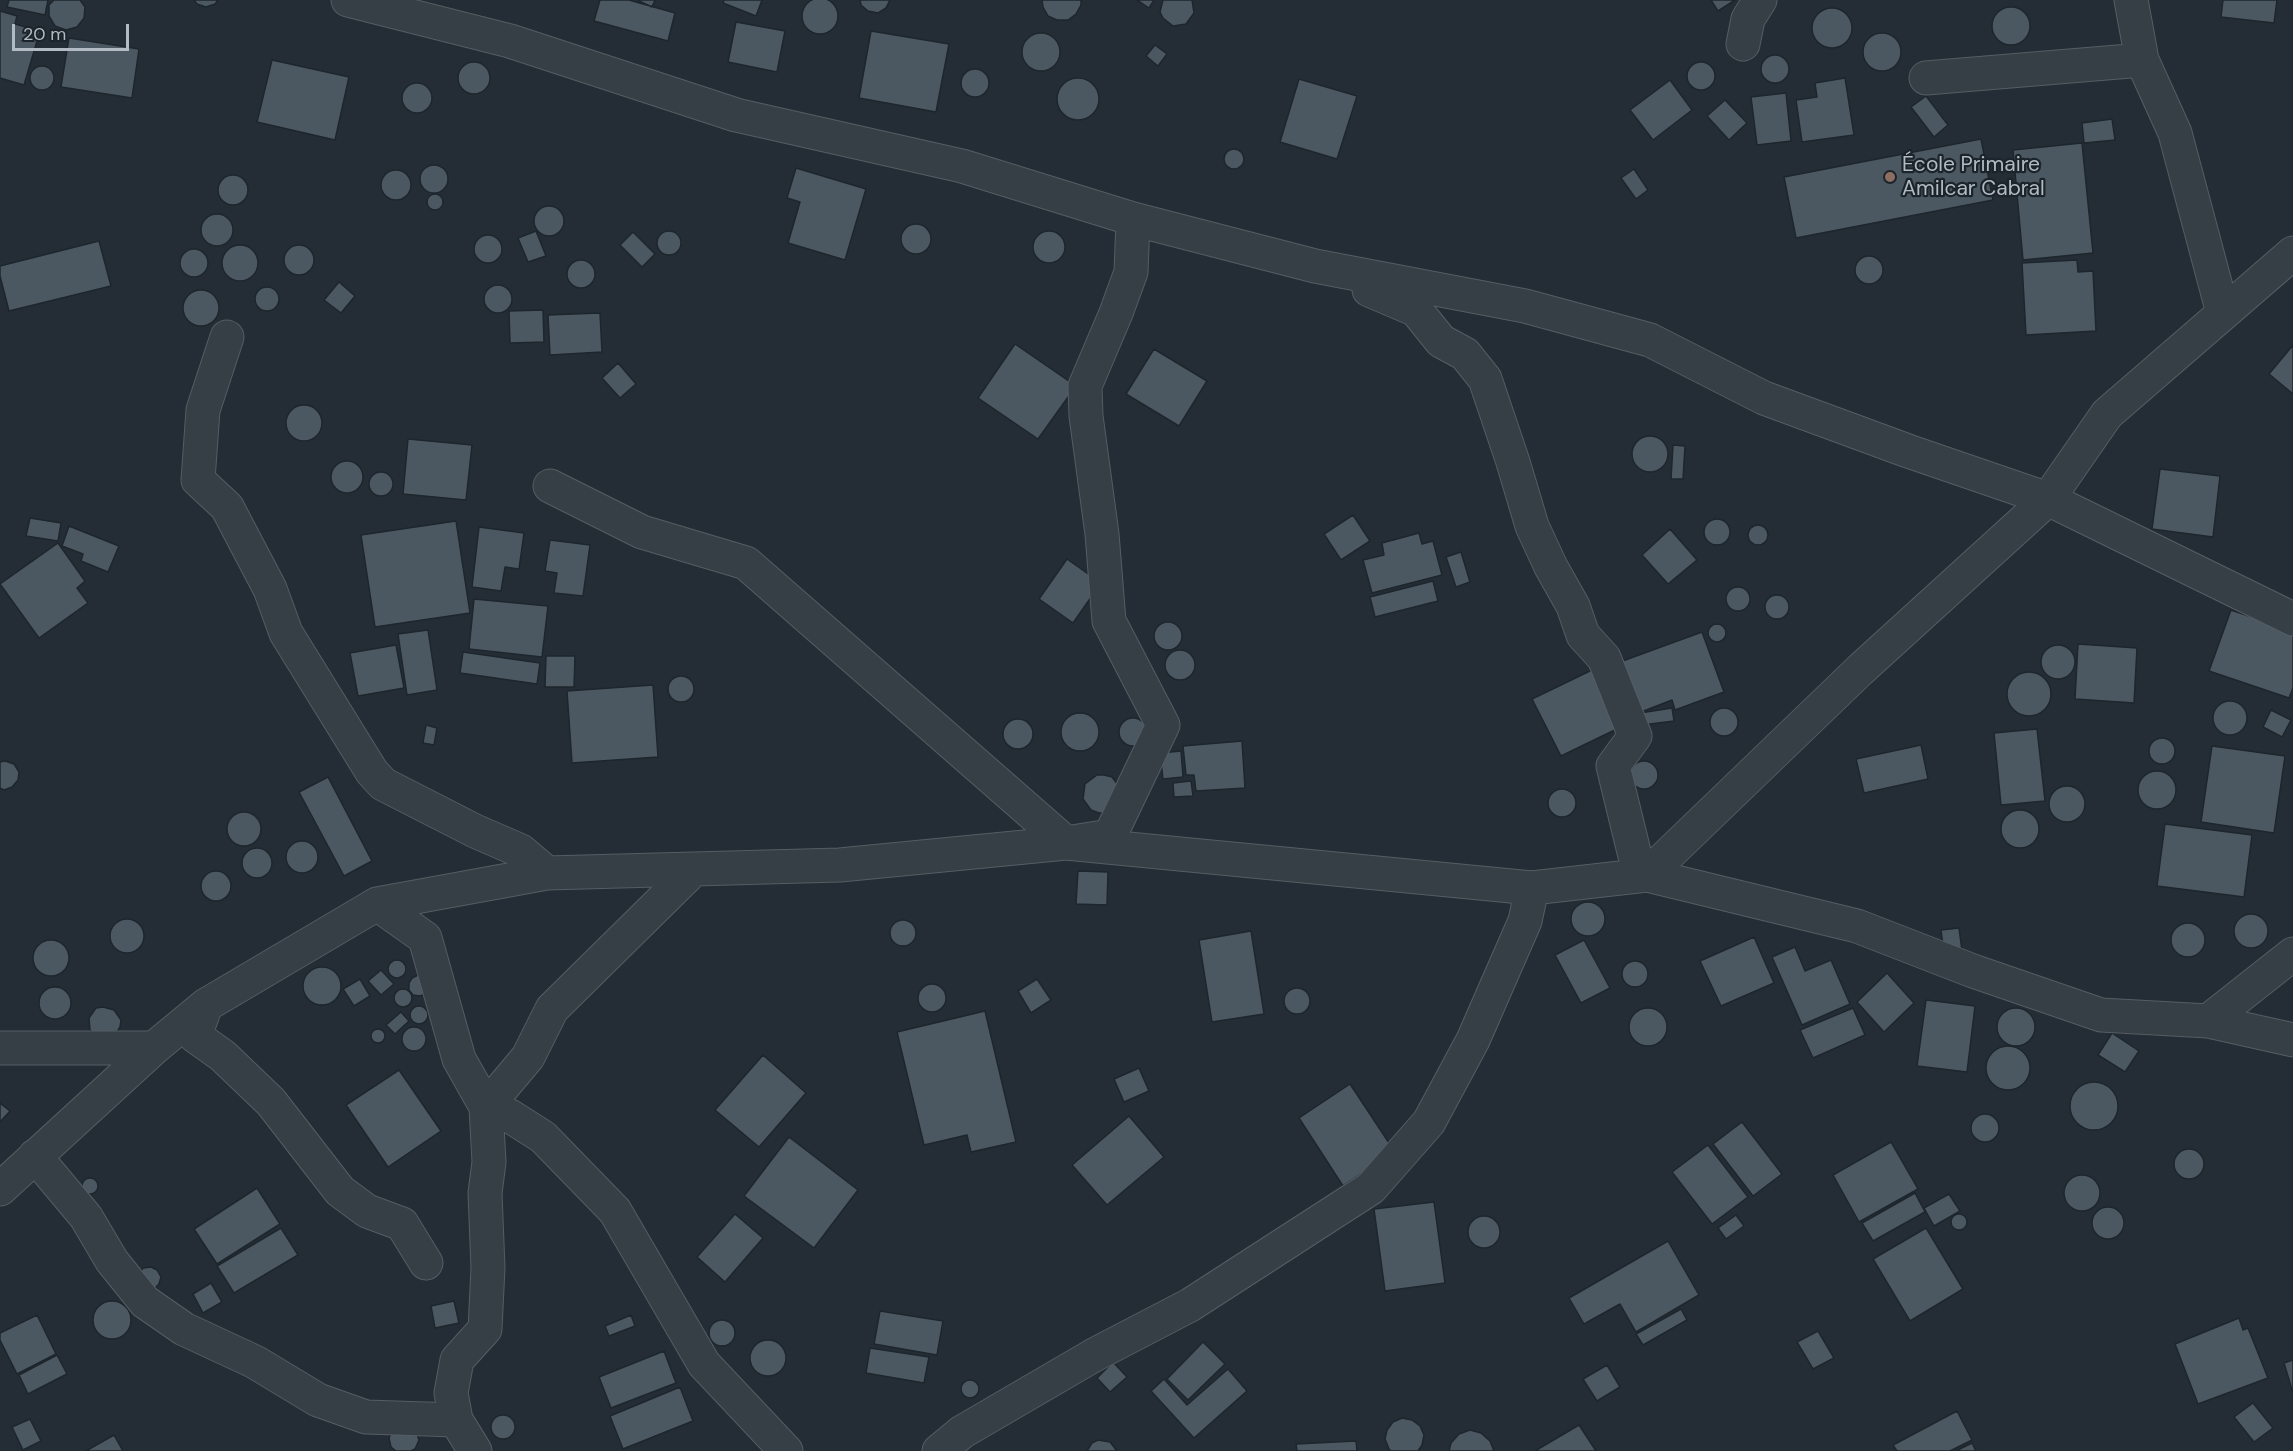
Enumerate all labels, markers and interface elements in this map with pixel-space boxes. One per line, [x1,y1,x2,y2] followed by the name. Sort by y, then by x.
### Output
[15,12,132,50] scale bar
[23,22,66,46] text: 20 m
[1902,152,2045,202] place label: École Primaire Amilcar Cabral
[1883,170,1897,184] marker: École Primaire Amilcar Cabral

